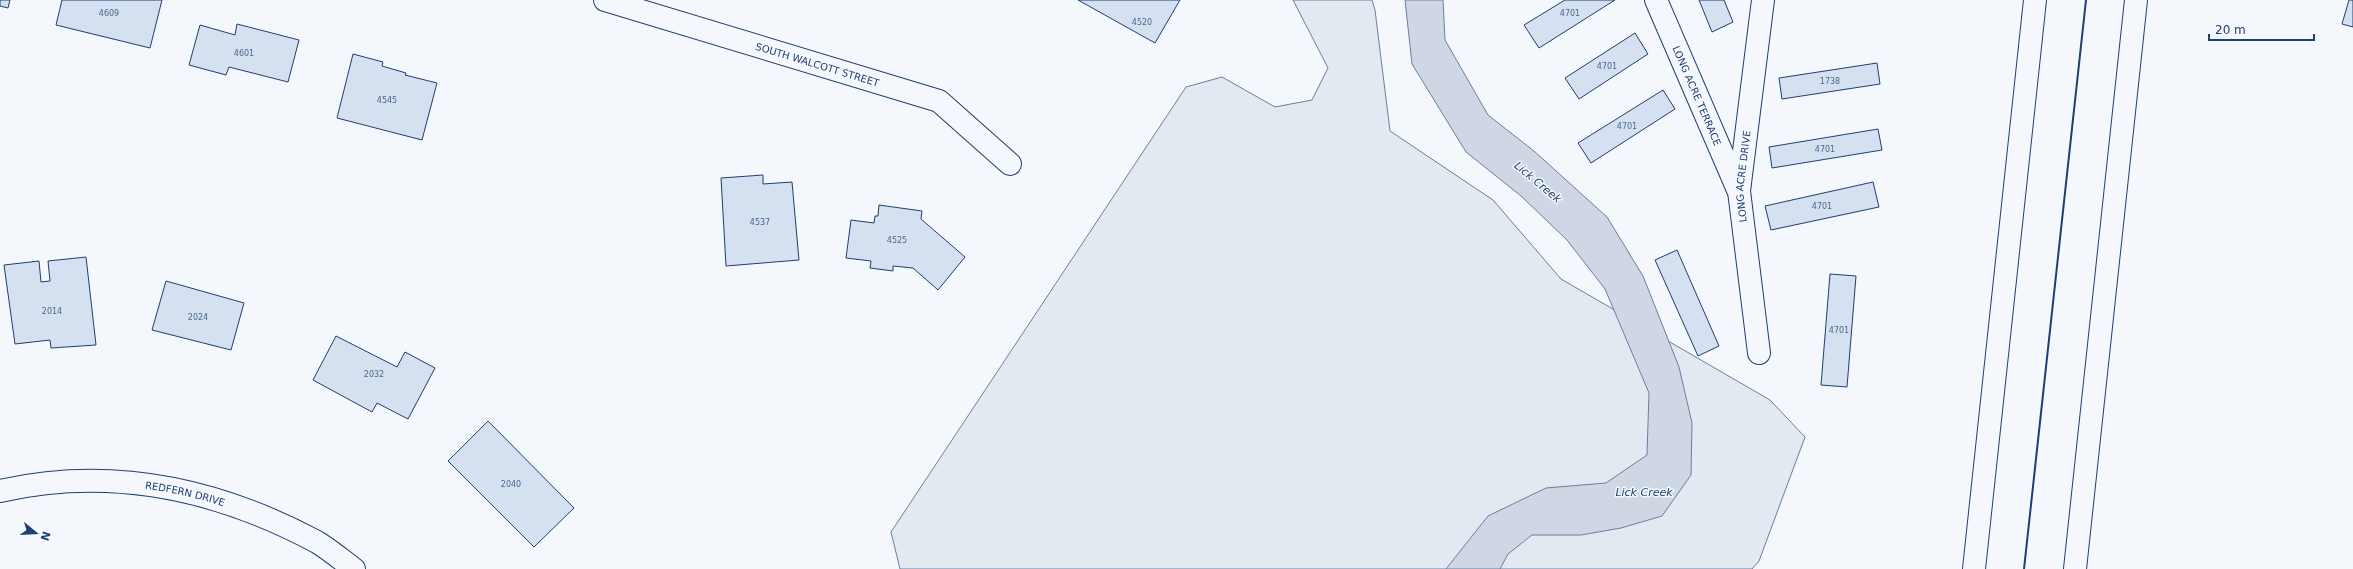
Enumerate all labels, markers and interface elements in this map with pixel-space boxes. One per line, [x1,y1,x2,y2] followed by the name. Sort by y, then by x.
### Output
[99,9,119,18] house number: 4609
[1560,9,1580,18] house number: 4701
[2209,16,2314,42] scale bar
[1132,18,1152,27] house number: 4520
[2215,23,2246,37] text: 20 m
[754,41,881,89] street label: SOUTH WALCOTT STREET
[1670,44,1723,147] street label: LONG ACRE TERRACE
[234,49,254,58] house number: 4601
[1597,62,1617,71] house number: 4701
[1820,77,1840,86] house number: 1738
[377,96,397,105] house number: 4545
[1617,122,1637,131] house number: 4701
[1734,130,1753,223] street label: LONG ACRE DRIVE
[1815,145,1835,154] house number: 4701
[1512,159,1564,206] water label: Lick Creek
[1812,202,1832,211] house number: 4701
[750,218,770,227] house number: 4537
[887,236,907,245] house number: 4525
[42,307,62,316] house number: 2014
[188,313,208,322] house number: 2024
[1829,326,1849,335] house number: 4701
[364,370,384,379] house number: 2032
[145,480,226,508] street label: REDFERN DRIVE
[501,480,521,489] house number: 2040
[1615,486,1673,499] water label: Lick Creek
[16,513,56,553] north arrow
[37,530,53,542] text: N

